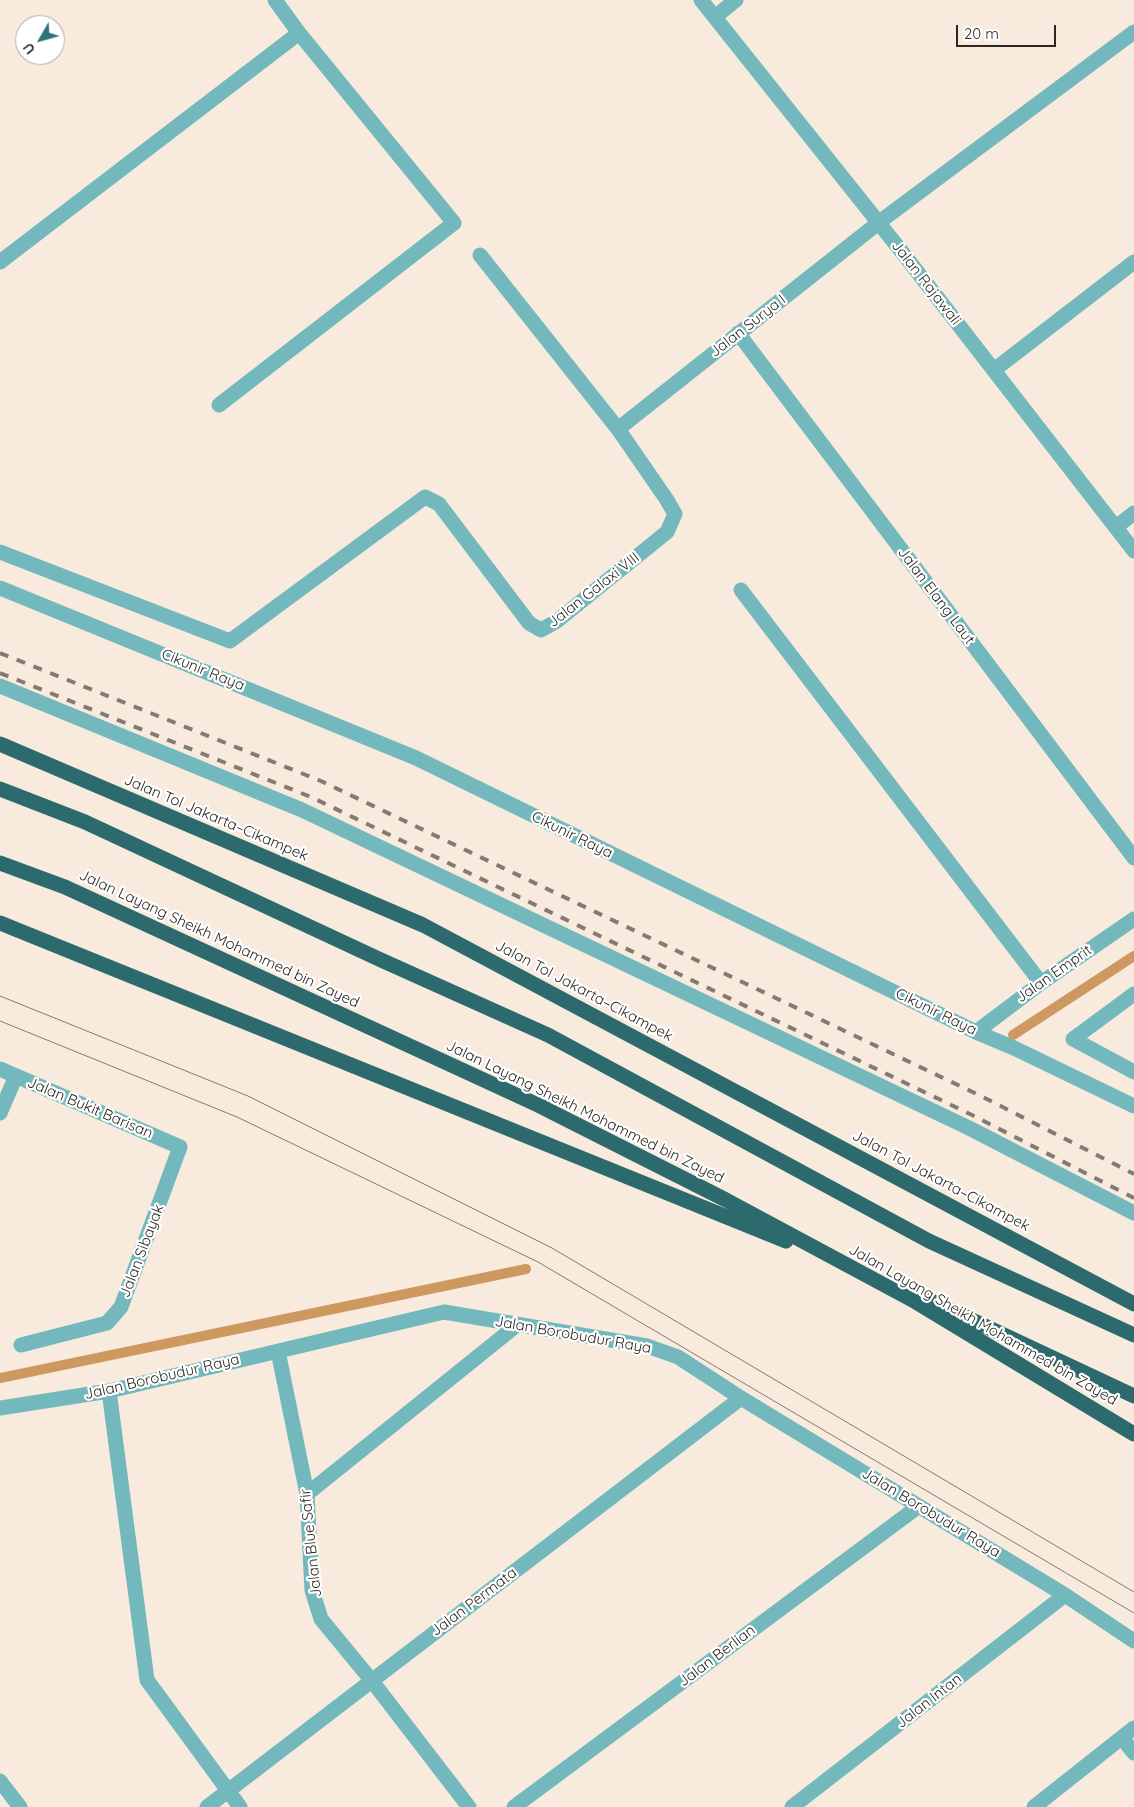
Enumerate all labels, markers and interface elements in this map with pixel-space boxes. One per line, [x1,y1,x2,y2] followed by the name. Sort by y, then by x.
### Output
[15,15,65,65] north arrow
[959,15,1059,47] scale bar
[964,24,999,43] text: 20 m
[19,39,39,58] text: U
[887,237,965,329] street label: Jalan Rajawali
[707,291,789,361] street label: Jalan Surya I
[894,544,978,648] street label: Jalan Elang Laut
[545,549,643,631] street label: Jalan Galaxi VIII
[159,645,247,695] street label: Cikunir Raya
[121,771,311,865] street label: Jalan Tol Jakarta–Cikampek
[528,808,616,862] street label: Cikunir Raya
[76,866,362,1012] street label: Jalan Layang Sheikh Mohammed bin Zayed
[492,936,676,1046] street label: Jalan Tol Jakarta–Cikampek
[1013,941,1095,1007] street label: Jalan Emprit
[892,985,980,1039] street label: Cikunir Raya
[443,1037,727,1187] street label: Jalan Layang Sheikh Mohammed bin Zayed
[25,1073,155,1143] street label: Jalan Bukit Barisan
[849,1126,1033,1236] street label: Jalan Tol Jakarta–Cikampek
[116,1202,168,1300] street label: Jalan Sibayak
[846,1240,1120,1410] street label: Jalan Layang Sheikh Mohammed bin Zayed
[493,1312,653,1358] street label: Jalan Borobudur Raya
[83,1350,241,1404] street label: Jalan Borobudur Raya
[858,1464,1004,1562] street label: Jalan Borobudur Raya
[296,1488,326,1598] street label: Jalan Blue Safir
[427,1564,521,1640] street label: Jalan Permata
[675,1621,759,1691] street label: Jalan Berlian
[893,1670,965,1732] street label: Jalan Intan

